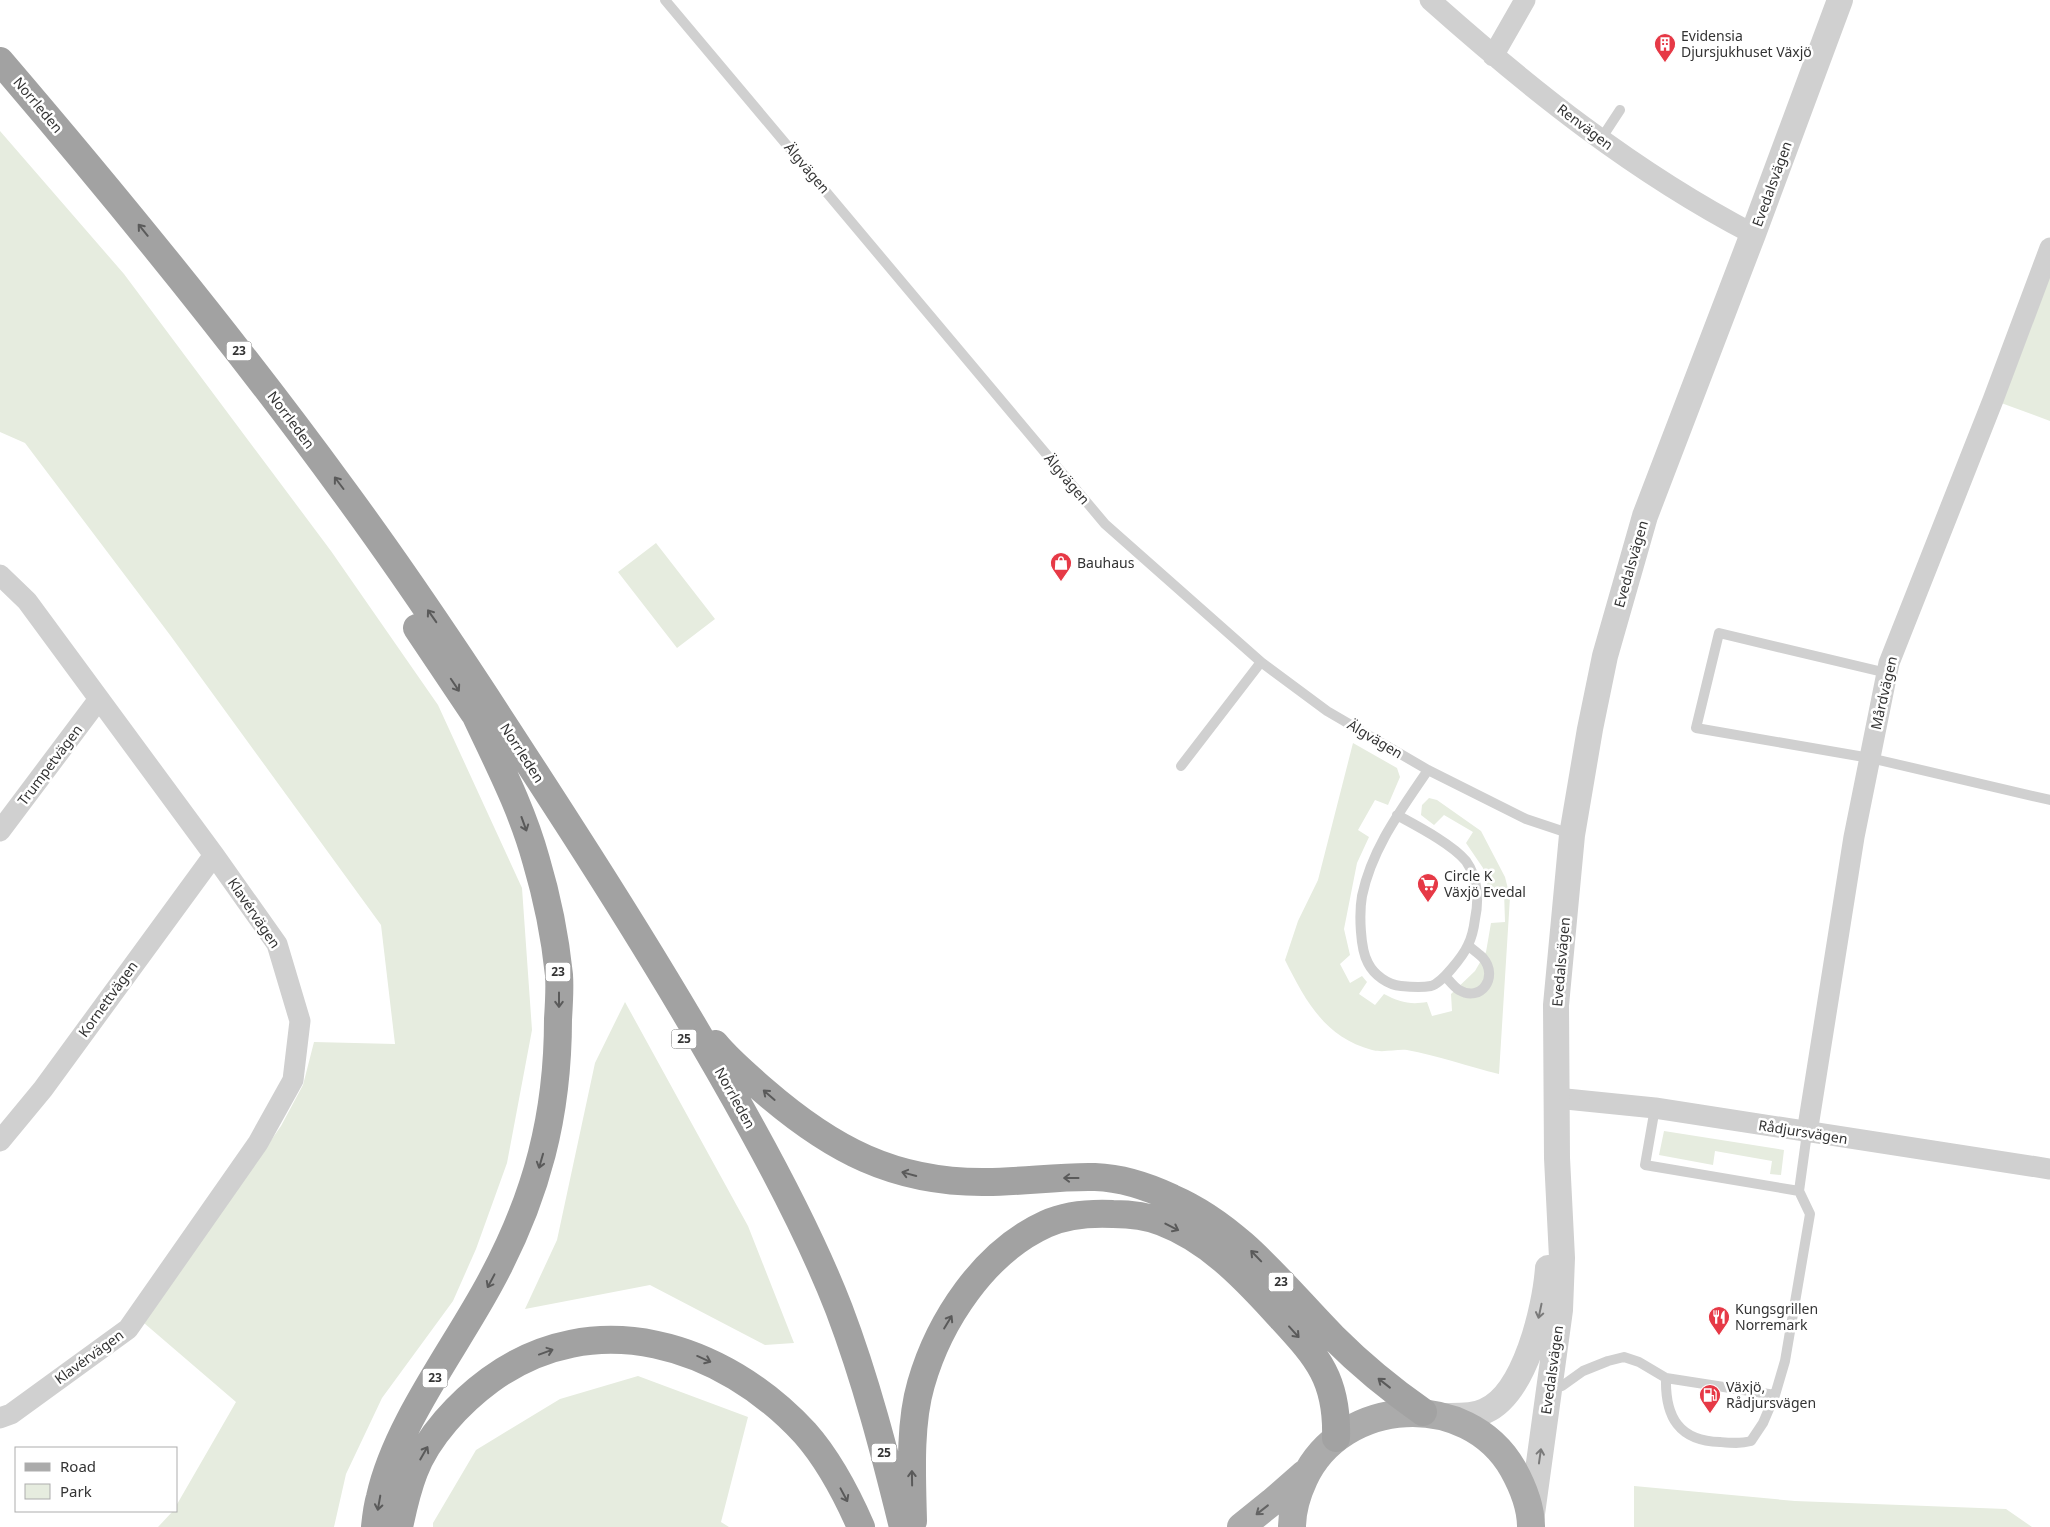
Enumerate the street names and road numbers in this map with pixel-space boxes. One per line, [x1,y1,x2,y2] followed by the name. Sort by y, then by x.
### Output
[9,73,67,137] street label: Norrleden
[1553,99,1617,154] street label: Renvägen
[780,138,834,197] street label: Älgvägen
[1747,138,1796,229] street label: Evedalsvägen
[226,342,252,361] road number: 23
[264,387,319,452] street label: Norrleden
[1040,449,1094,508] street label: Älgvägen
[1609,518,1652,610] street label: Evedalsvägen
[1866,654,1901,731] street label: Mårdvägen
[1344,715,1406,762] street label: Älgvägen
[496,719,549,786] street label: Norrleden
[13,721,86,809] street label: Trumpetvägen
[224,874,285,952] street label: Klavérvägen
[1547,916,1574,1007] street label: Evedalsvägen
[74,957,142,1041] street label: Kornettvägen
[546,962,570,982] road number: 23
[672,1030,696,1048] road number: 25
[711,1064,760,1132] street label: Norrleden
[1757,1115,1849,1148] street label: Rådjursvägen
[1268,1272,1294,1291] road number: 23
[1536,1324,1567,1416] street label: Evedalsvägen
[50,1325,127,1388] street label: Klavérvägen
[422,1369,448,1388] road number: 23
[872,1444,896,1462] road number: 25

